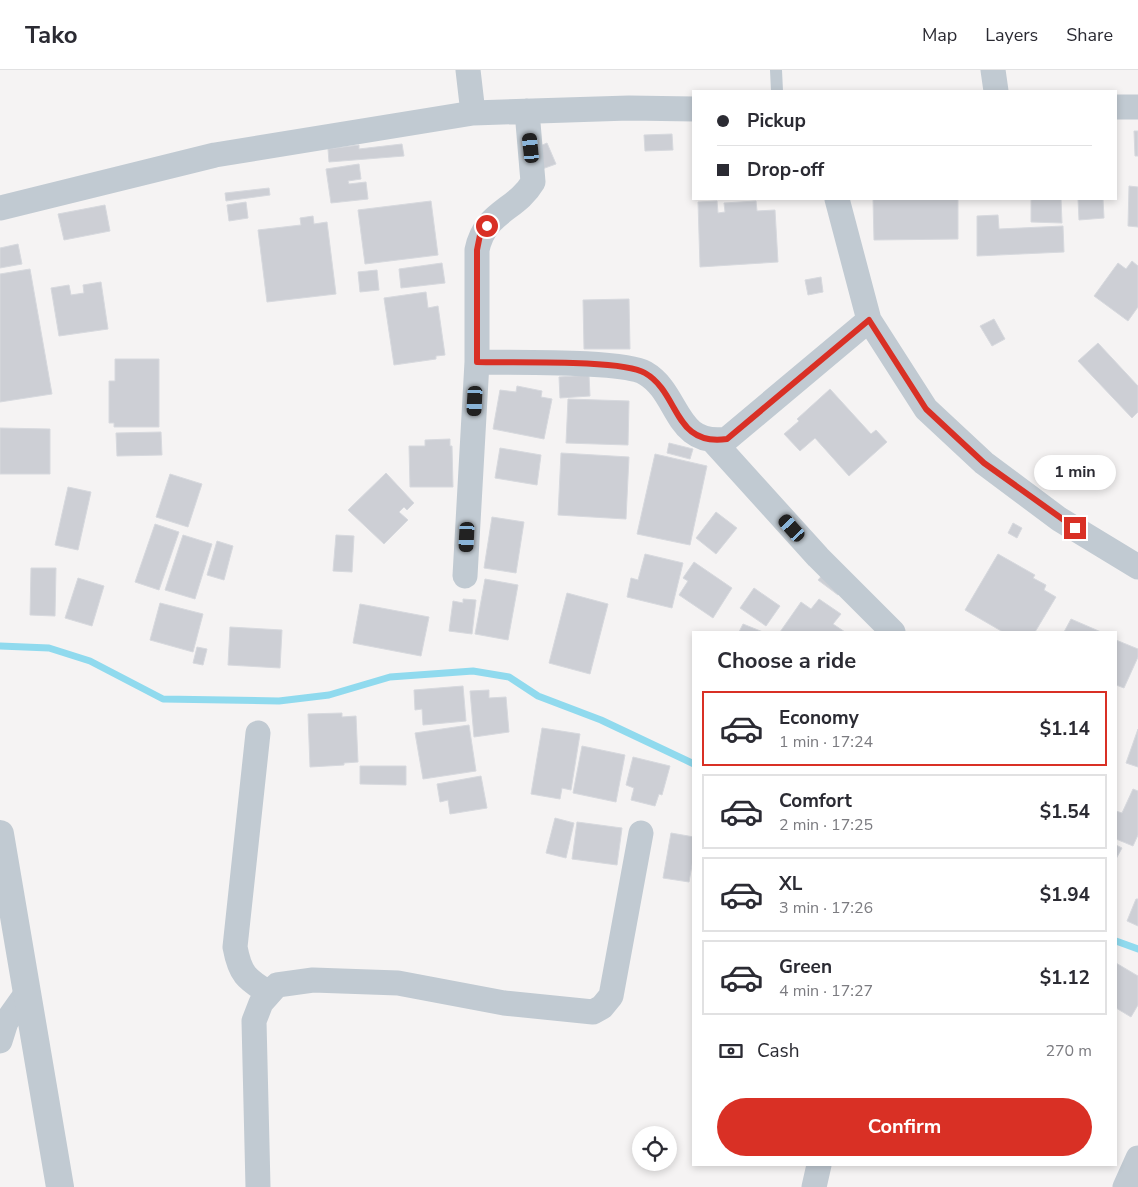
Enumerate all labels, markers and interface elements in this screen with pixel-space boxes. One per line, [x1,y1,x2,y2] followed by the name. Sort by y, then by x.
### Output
[25,19,78,51] text: Tako
[922,23,957,47] text: Map
[985,23,1038,47] text: Layers
[1066,23,1113,47] text: Share
[747,108,806,134] text: Pickup
[521,132,540,164] car
[747,157,824,183] text: Drop-off
[476,215,498,237] route start
[466,386,483,416] car
[1034,456,1116,490] callout: 1 min
[1054,461,1096,483] text: 1 min
[776,512,807,544] car
[1064,517,1086,539] route end
[458,522,475,552] car
[717,646,856,676] text: Choose a ride
[779,705,859,731] text: Economy
[719,706,764,751] icon: car
[1040,716,1090,742] text: $1.14
[779,731,873,753] text: 1 min · 17:24
[779,788,852,814] text: Comfort
[719,789,764,834] icon: car
[1040,799,1090,825] text: $1.54
[779,814,873,836] text: 2 min · 17:25
[779,871,802,897] text: XL
[719,872,764,917] icon: car
[1040,882,1090,908] text: $1.94
[779,897,873,919] text: 3 min · 17:26
[779,954,832,980] text: Green
[719,955,764,1000] icon: car
[1040,965,1090,991] text: $1.12
[779,980,873,1002] text: 4 min · 17:27
[717,1037,745,1065] icon: cash
[757,1038,799,1064] text: Cash
[1045,1040,1092,1062] text: 270 m
[717,1098,1092,1156] button: Confirm
[632,1126,677,1171] map controls
[632,1126,677,1171] button: locate

